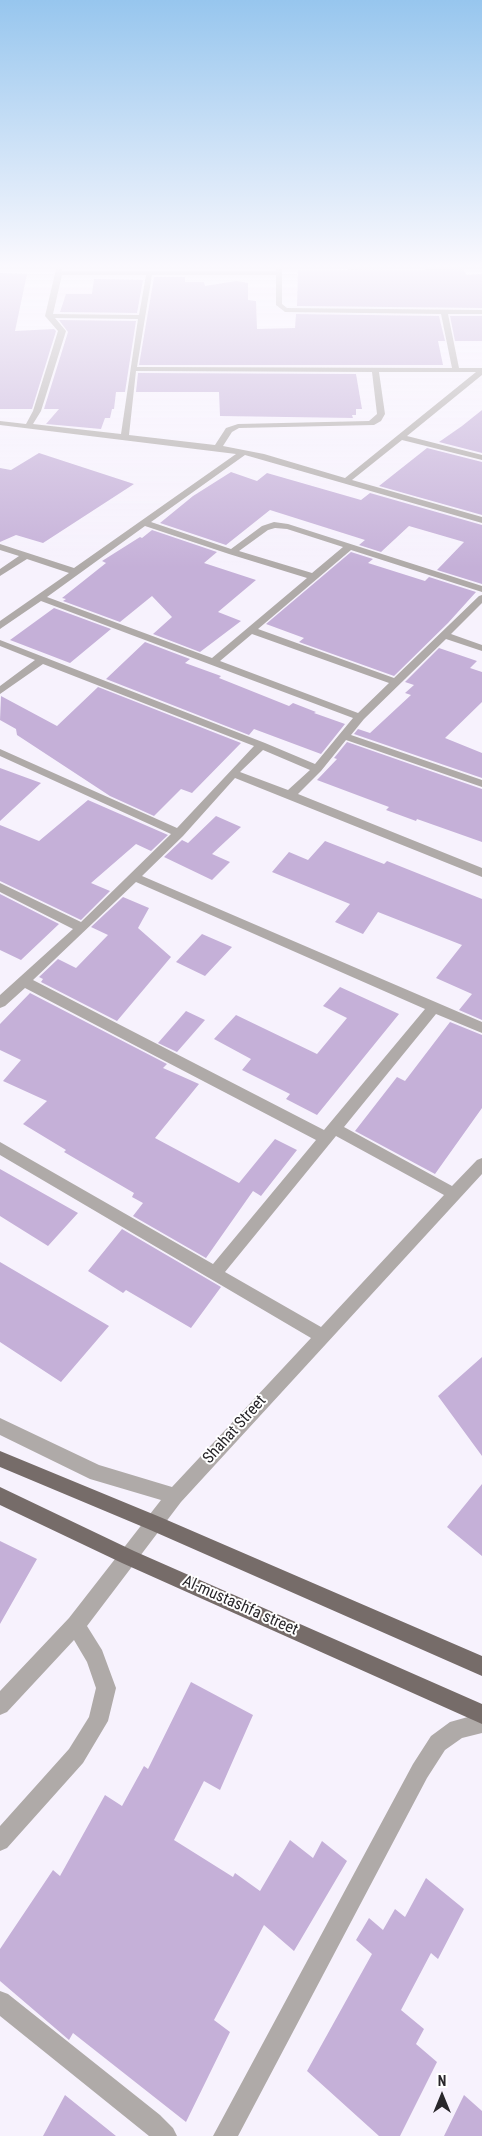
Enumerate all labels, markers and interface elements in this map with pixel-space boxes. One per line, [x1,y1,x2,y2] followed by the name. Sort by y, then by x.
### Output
[199,1392,271,1468] street label: Shahat Street
[179,1572,301,1640] street label: Al-mustashfa street
[417,2071,467,2121] north arrow
[438,2073,446,2089] text: N

